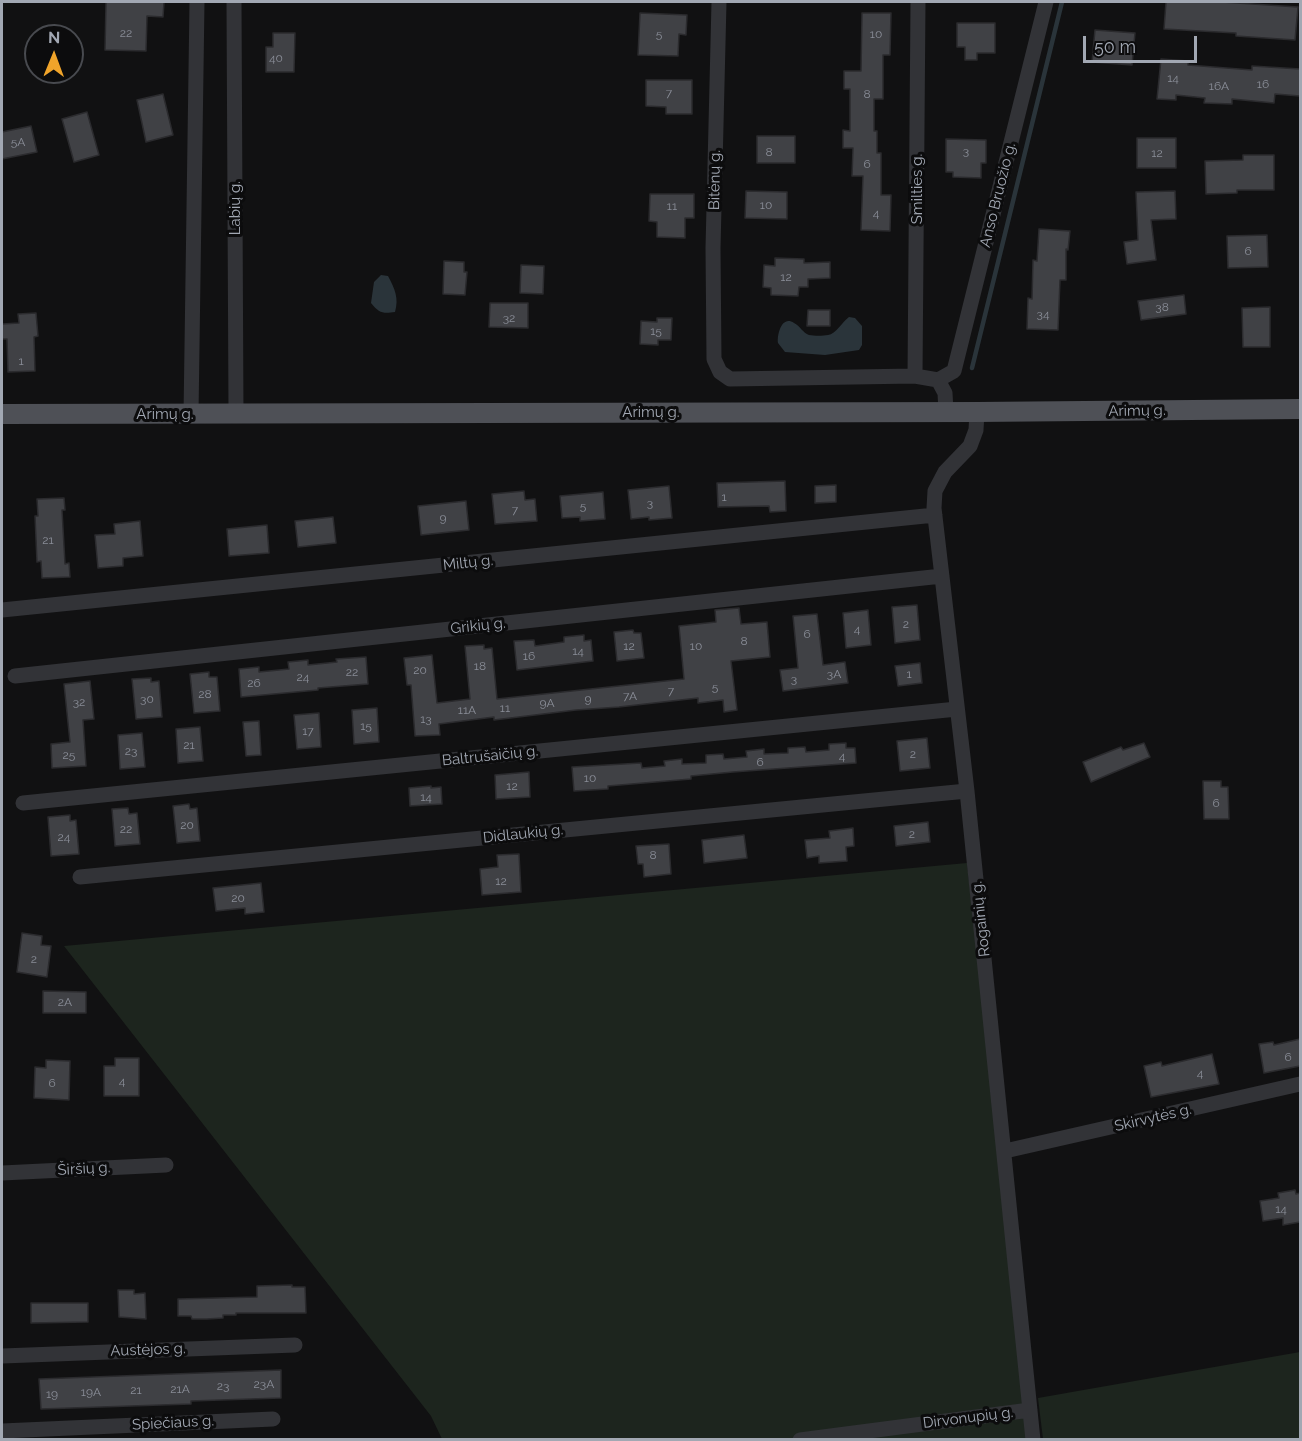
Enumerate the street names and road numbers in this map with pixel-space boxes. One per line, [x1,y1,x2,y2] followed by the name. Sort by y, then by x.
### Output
[976,141,1020,249] street label: Anso Bruožio g.
[705,150,725,210] street label: Bitėnų g.
[908,154,926,224] street label: Smilties g.
[226,181,244,235] street label: Labių g.
[1108,402,1166,420] street label: Arimų g.
[622,403,680,421] street label: Arimų g.
[136,405,194,423] street label: Arimų g.
[442,551,494,575] street label: Miltų g.
[450,614,506,638] street label: Grikių g.
[441,742,539,770] street label: Baltrušaičių g.
[482,821,564,847] street label: Didlaukių g.
[968,880,994,958] street label: Rogainių g.
[1113,1100,1193,1136] street label: Skirvytės g.
[57,1159,111,1179] street label: Širšių g.
[110,1340,186,1360] street label: Austėjos g.
[922,1404,1014,1432] street label: Dirvonupių g.
[131,1412,215,1434] street label: Spiečiaus g.

